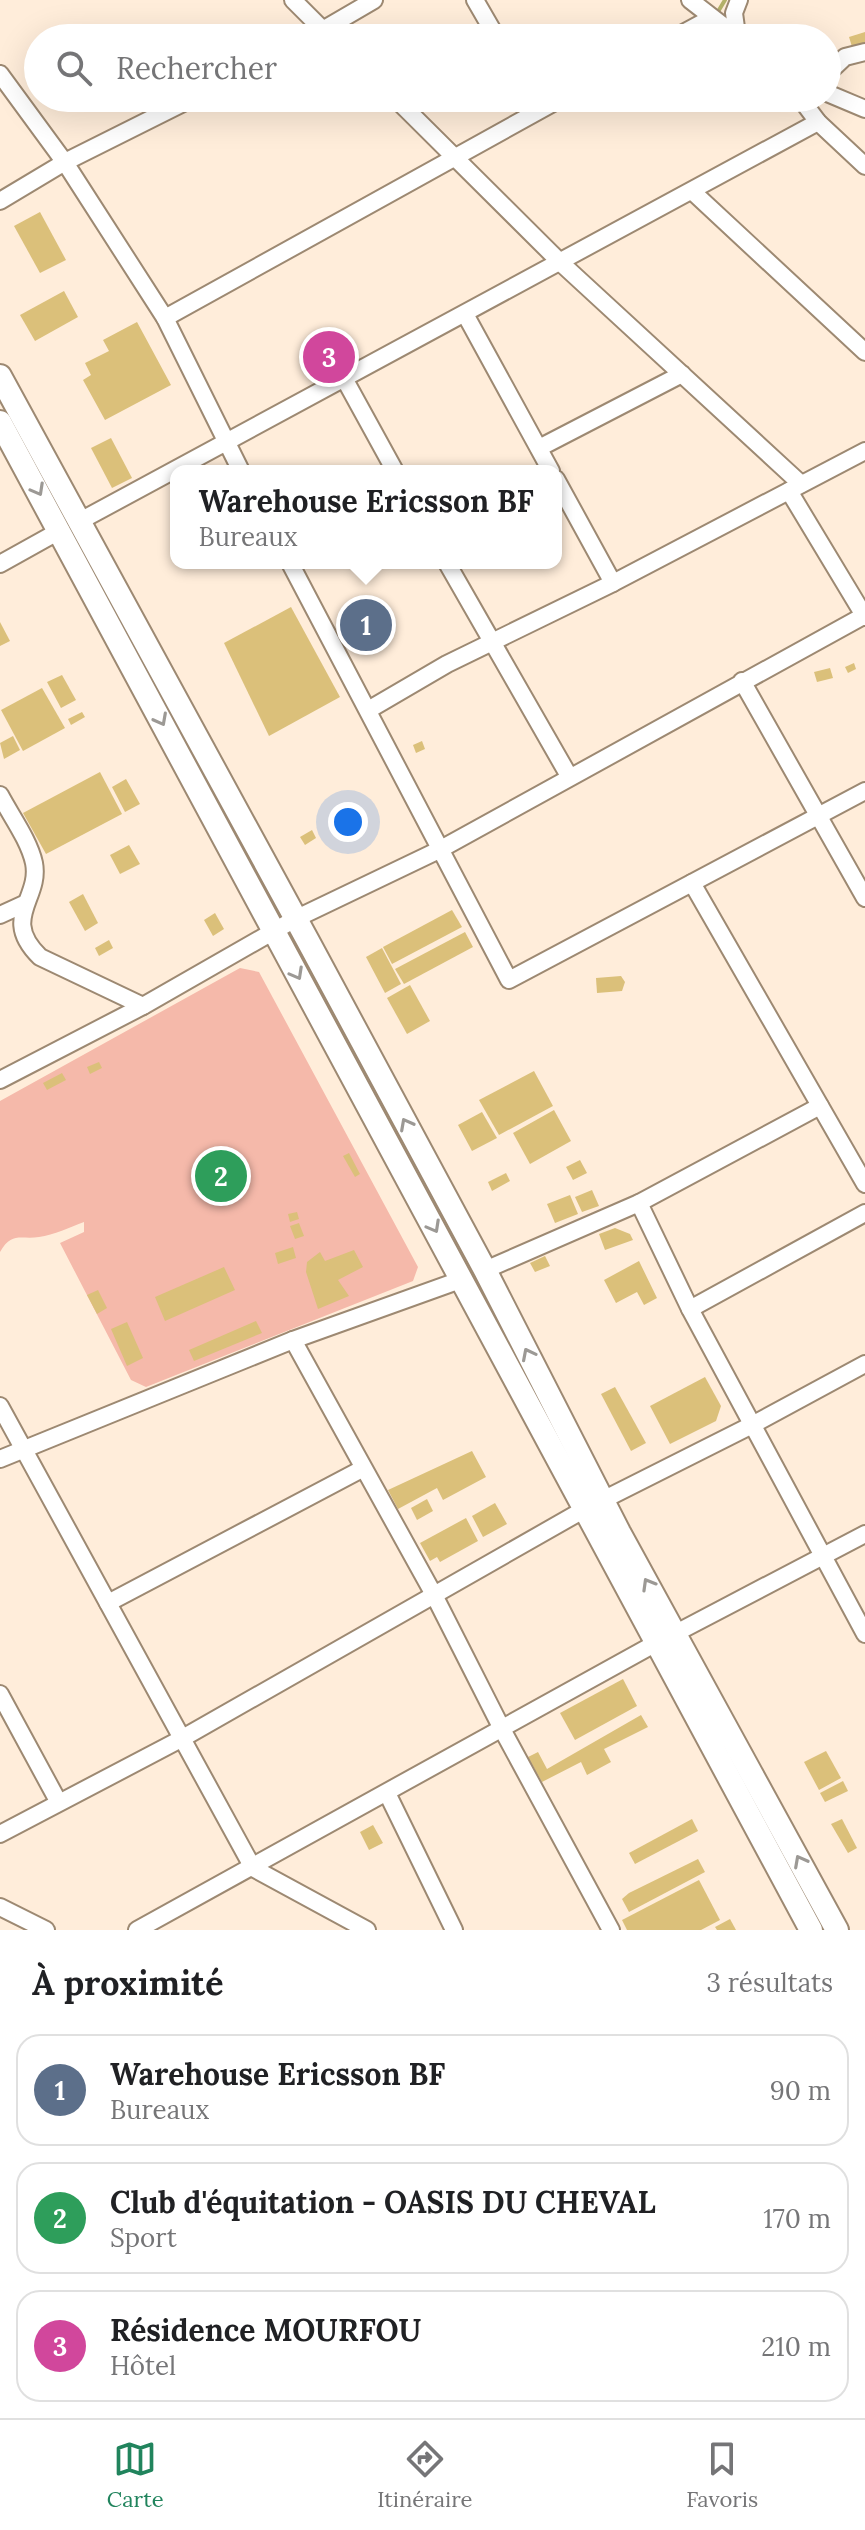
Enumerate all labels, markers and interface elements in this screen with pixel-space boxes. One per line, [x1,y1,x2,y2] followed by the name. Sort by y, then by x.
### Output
[24,24,841,112] search box
[52,46,96,90] icon: search
[116,49,277,87] text: Rechercher
[303,327,355,387] pin: 3
[170,465,562,569] popup
[28,482,44,496] one-way arrow
[198,482,534,520] text: Warehouse Ericsson BF
[198,520,298,553] text: Bureaux
[340,595,392,655] pin: 1
[152,711,167,726] one-way arrow
[328,802,368,842] your location
[287,965,302,980] one-way arrow
[401,1117,416,1132] one-way arrow
[195,1146,247,1206] pin: 2
[425,1218,440,1233] one-way arrow
[522,1347,537,1362] one-way arrow
[643,1578,658,1592] one-way arrow
[794,1855,809,1870] one-way arrow
[32,1961,223,2004] text: À proximité
[706,1966,833,1999] text: 3 résultats
[110,2055,445,2093] text: Warehouse Ericsson BF
[55,2074,65,2107] text: 1
[770,2074,831,2107] text: 90 m
[110,2093,209,2126] text: Bureaux
[110,2183,656,2221] text: Club d'équitation - OASIS DU CHEVAL
[53,2202,67,2235] text: 2
[763,2202,831,2235] text: 170 m
[110,2221,177,2254] text: Sport
[110,2311,421,2349] text: Résidence MOURFOU
[53,2330,67,2363] text: 3
[761,2330,831,2363] text: 210 m
[110,2349,176,2382] text: Hôtel
[107,2437,164,2513] tab: Carte
[377,2437,473,2513] tab: Itinéraire
[686,2437,758,2513] tab: Favoris

